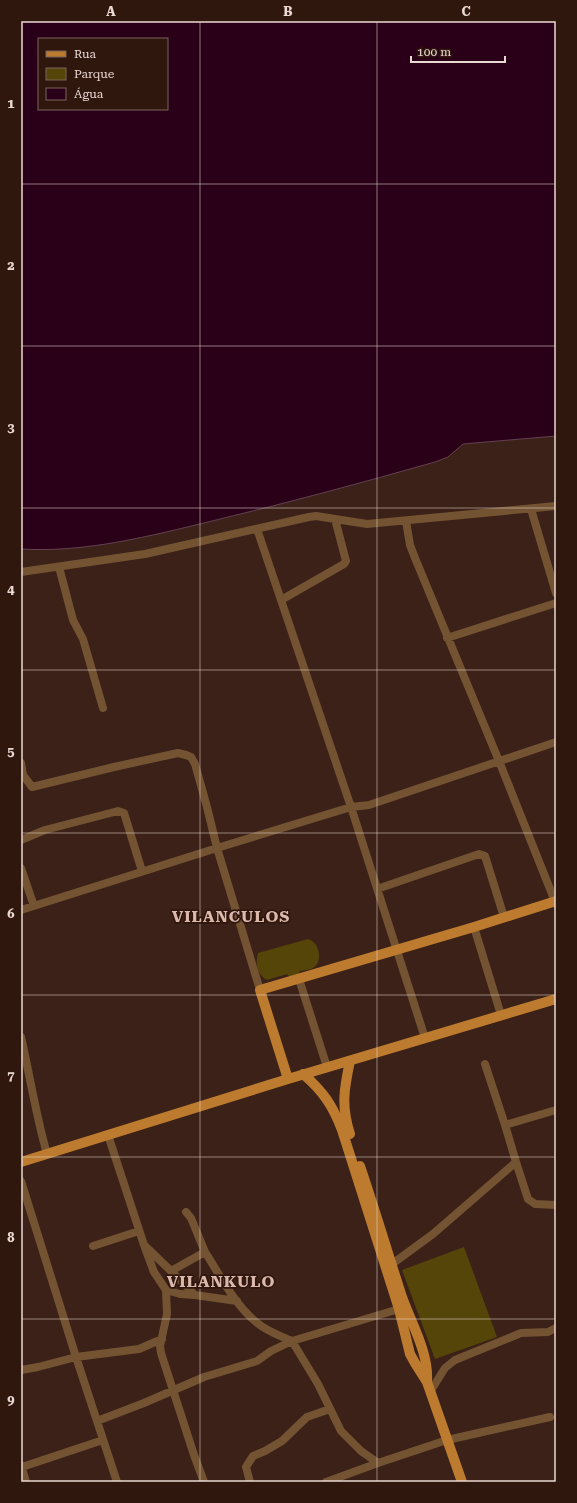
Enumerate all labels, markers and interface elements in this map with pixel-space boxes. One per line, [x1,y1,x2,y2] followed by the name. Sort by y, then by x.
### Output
[106,4,116,19] text: A
[283,4,293,19] text: B
[461,4,471,19] text: C
[38,38,168,110] legend
[411,38,505,64] scale bar
[417,45,451,59] text: 100 m
[74,47,97,61] text: Rua
[74,67,115,81] text: Parque
[74,87,104,101] text: Água
[7,96,15,111] text: 1
[7,258,15,273] text: 2
[7,420,15,435] text: 3
[7,582,15,597] text: 4
[7,744,15,759] text: 5
[7,906,15,921] text: 6
[172,907,290,926] district label: VILANCULOS
[7,1068,15,1083] text: 7
[7,1230,15,1245] text: 8
[167,1272,275,1291] district label: VILANKULO
[7,1392,15,1407] text: 9

